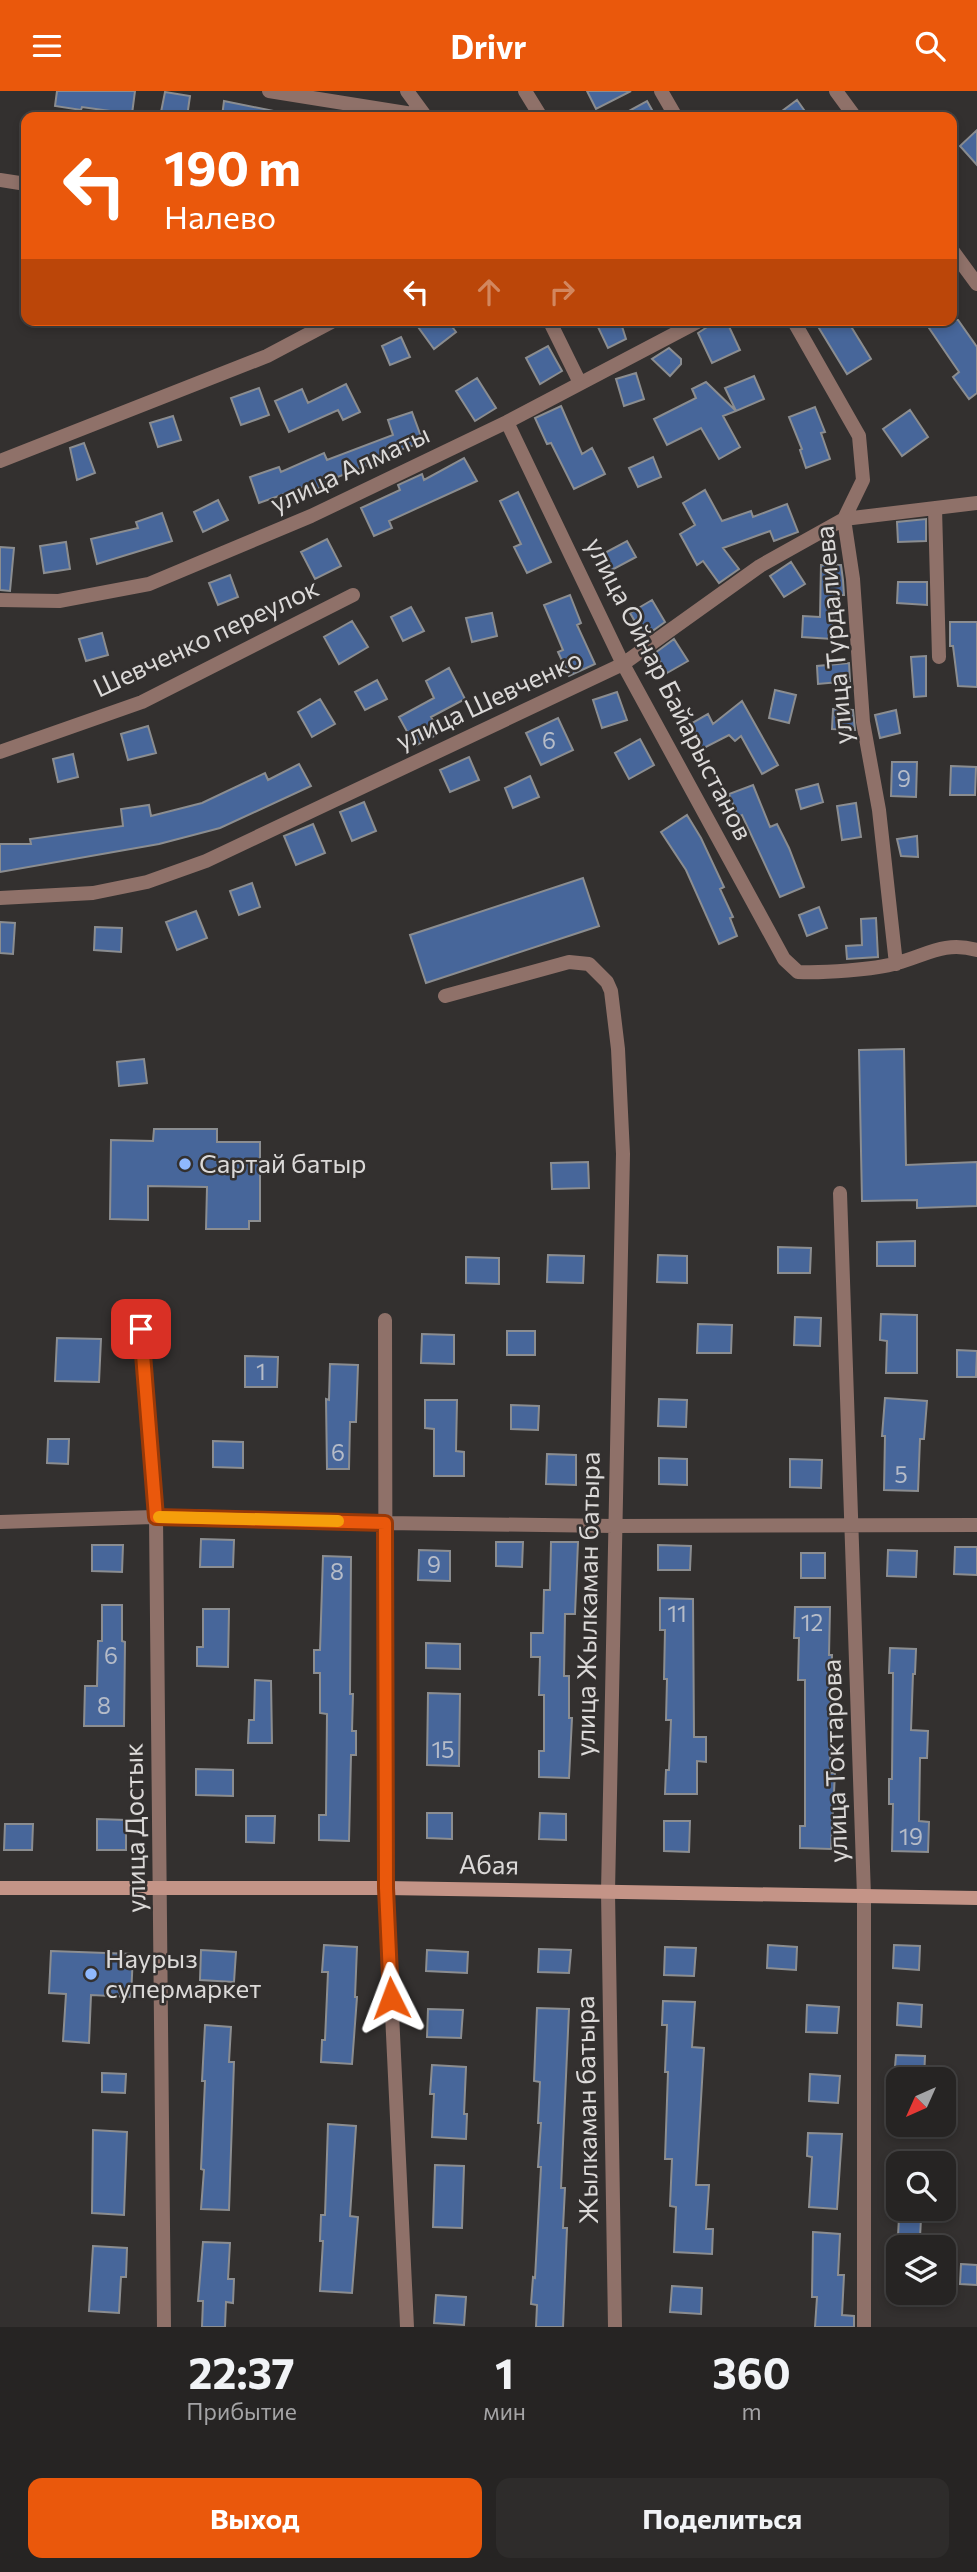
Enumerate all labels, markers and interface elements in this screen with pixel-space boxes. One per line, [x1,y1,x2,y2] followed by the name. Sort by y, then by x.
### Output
[450,26,527,66] text: Drivr
[28,27,66,65] icon: menu
[911,27,949,65] icon: search
[164,136,301,196] text: 190 m
[49,140,140,231] icon: left
[164,196,276,236] text: Налево
[397,273,435,311] icon: left
[470,273,508,311] icon: ahead
[543,273,581,311] icon: right
[265,417,434,518] street label: улица Алматы
[808,525,858,746] street label: улица Турдалиева
[580,532,760,845] street label: улица Ойнар Байарыстанов
[88,571,323,702] street label: Шевченко переулок
[390,642,586,755] street label: улица Шевченко
[542,726,556,754] house number: 6
[897,764,911,792] house number: 9
[199,1147,366,1178] place label: Сартай батыр
[177,1156,193,1172] marker: Сартай батыр
[111,1299,171,1359] pin
[122,1310,160,1348] icon: arrive
[256,1357,266,1385] house number: 1
[331,1438,345,1466] house number: 6
[568,1451,605,1757] street label: улица Жылкаман батыра
[894,1460,908,1488] house number: 5
[427,1550,441,1578] house number: 9
[330,1557,344,1585] house number: 8
[667,1599,687,1627] house number: 11
[801,1608,823,1636] house number: 12
[104,1641,118,1669] house number: 6
[814,1659,853,1863] street label: улица Токтарова
[97,1691,111,1719] house number: 8
[431,1735,455,1763] house number: 15
[117,1743,150,1913] street label: улица Достык
[899,1822,923,1850] house number: 19
[459,1847,519,1880] street label: Абая
[105,1942,262,2003] place label: Наурыз супермаркет
[354,1961,428,2035] position arrow
[83,1966,99,1982] marker: Наурыз супермаркет
[568,1995,603,2225] street label: Жылкаман батыра
[886,2067,956,2137] north arrow
[886,2067,956,2305] map controls
[886,2151,956,2221] button: search
[886,2235,956,2305] button: layers
[189,2346,295,2398] text: 22:37
[495,2346,514,2398] text: 1
[712,2346,791,2398] text: 360
[186,2397,297,2425] text: Прибытие
[483,2397,526,2425] text: мин
[741,2397,762,2425] text: m
[28,2478,482,2558] button: Выход
[496,2478,949,2558] button: Поделиться

